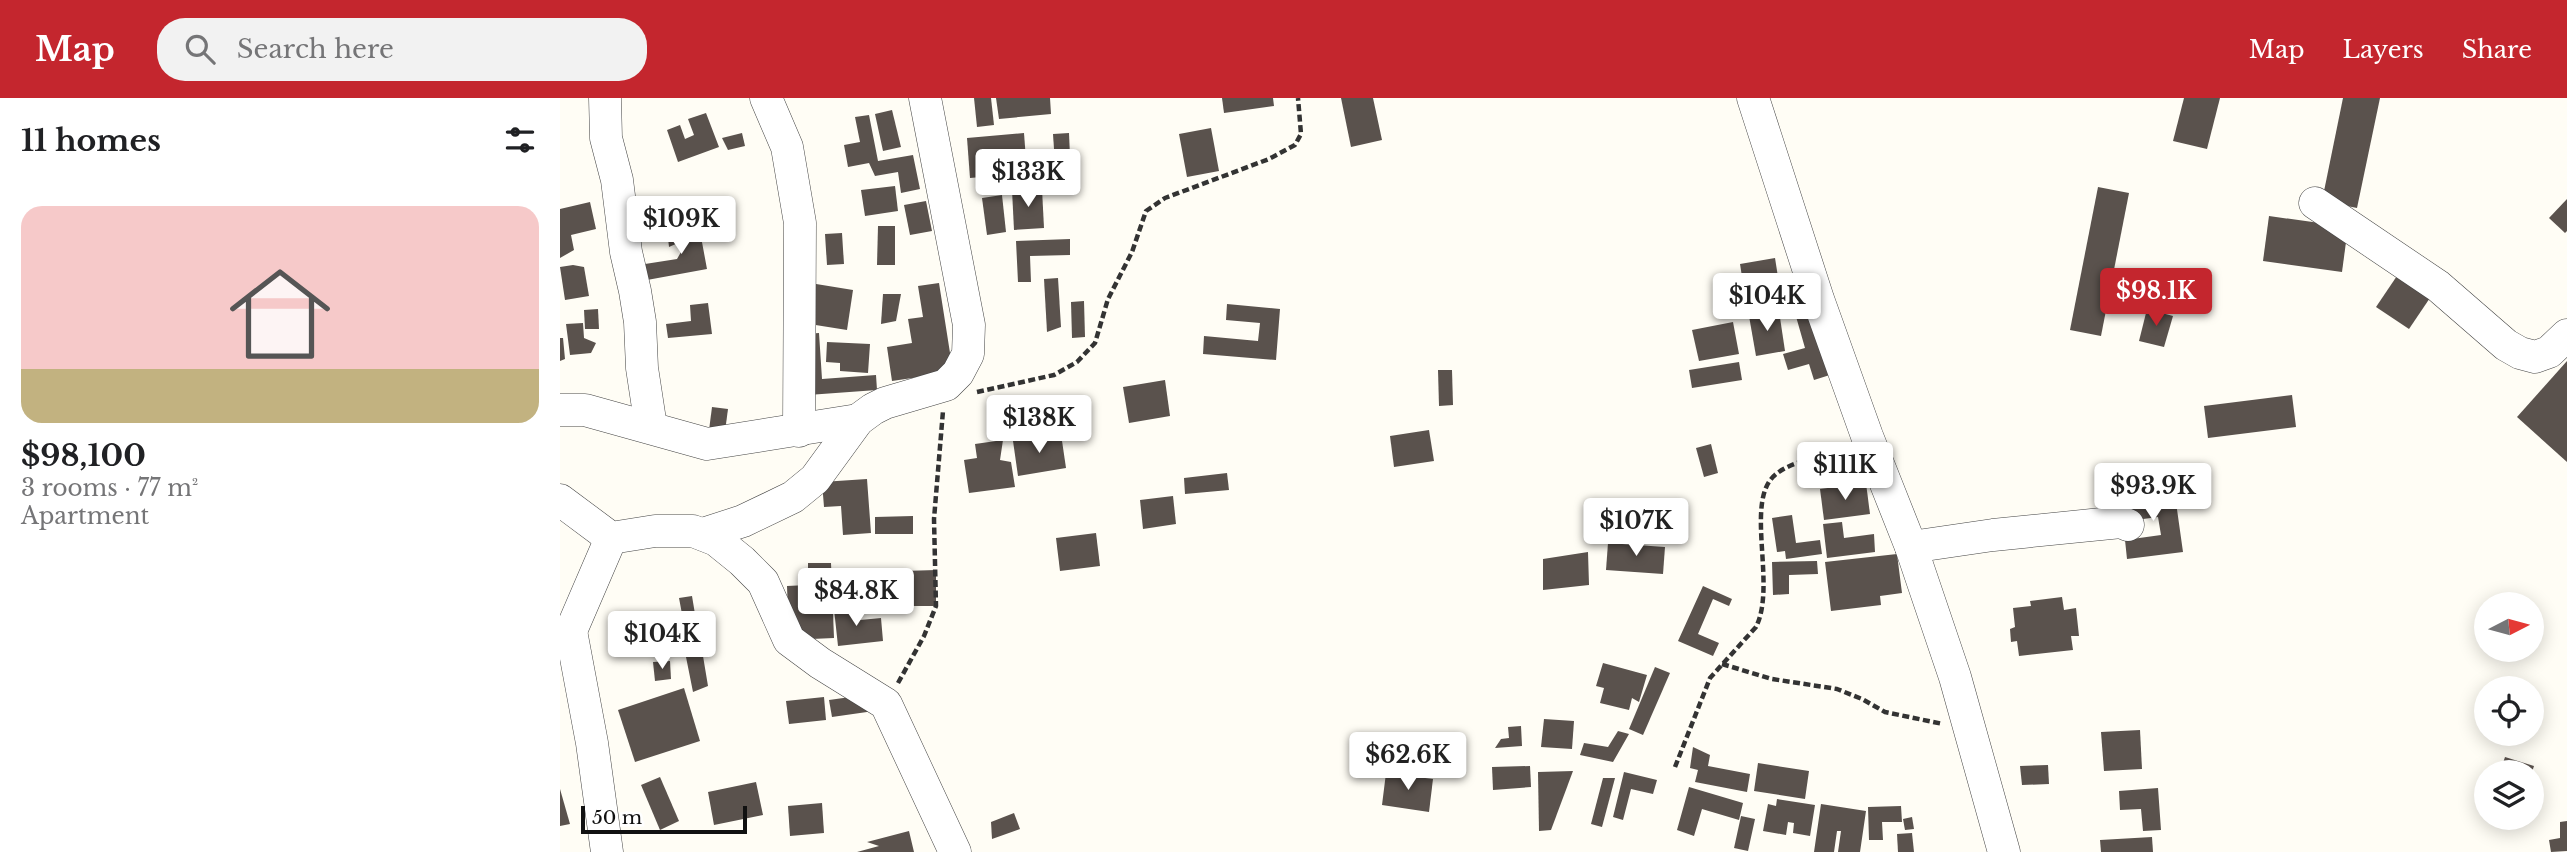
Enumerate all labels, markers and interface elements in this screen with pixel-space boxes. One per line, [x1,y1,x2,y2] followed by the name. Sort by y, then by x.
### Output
[157,18,647,81] search box
[35,29,115,70] text: Map
[181,30,219,68] icon: search
[237,33,394,65] text: Search here
[2249,35,2305,64] text: Map
[2343,35,2424,64] text: Layers
[2462,35,2532,64] text: Share
[501,121,539,159] icon: filters
[21,122,161,159] text: 11 homes
[979,150,1077,209] pin: $133K
[991,158,1065,186] text: $133K
[632,197,730,256] pin: $109K
[643,205,719,233] text: $109K
[217,251,343,377] icon: home
[2099,268,2213,328] pin: $98.1K
[1718,274,1816,333] pin: $104K
[2116,277,2196,305] text: $98.1K
[1729,282,1805,310] text: $104K
[990,396,1088,455] pin: $138K
[1002,404,1076,432] text: $138K
[21,437,146,474] text: $98,100
[1796,442,1894,502] pin: $111K
[1813,451,1877,479] text: $111K
[2096,464,2210,523] pin: $93.9K
[2110,472,2196,500] text: $93.9K
[21,474,198,502] text: 3 rooms · 77 m²
[1587,498,1685,558] pin: $107K
[21,502,149,530] text: Apartment
[1599,507,1673,535] text: $107K
[799,568,913,628] pin: $84.8K
[814,577,898,605] text: $84.8K
[2474,592,2544,662] north arrow
[2474,592,2544,830] map controls
[613,612,711,671] pin: $104K
[624,620,700,648] text: $104K
[2474,676,2544,746] button: locate
[1351,732,1465,792] pin: $62.6K
[1365,741,1451,769] text: $62.6K
[2474,760,2544,830] button: layers
[581,803,747,835] scale bar
[592,806,642,829] text: 50 m

